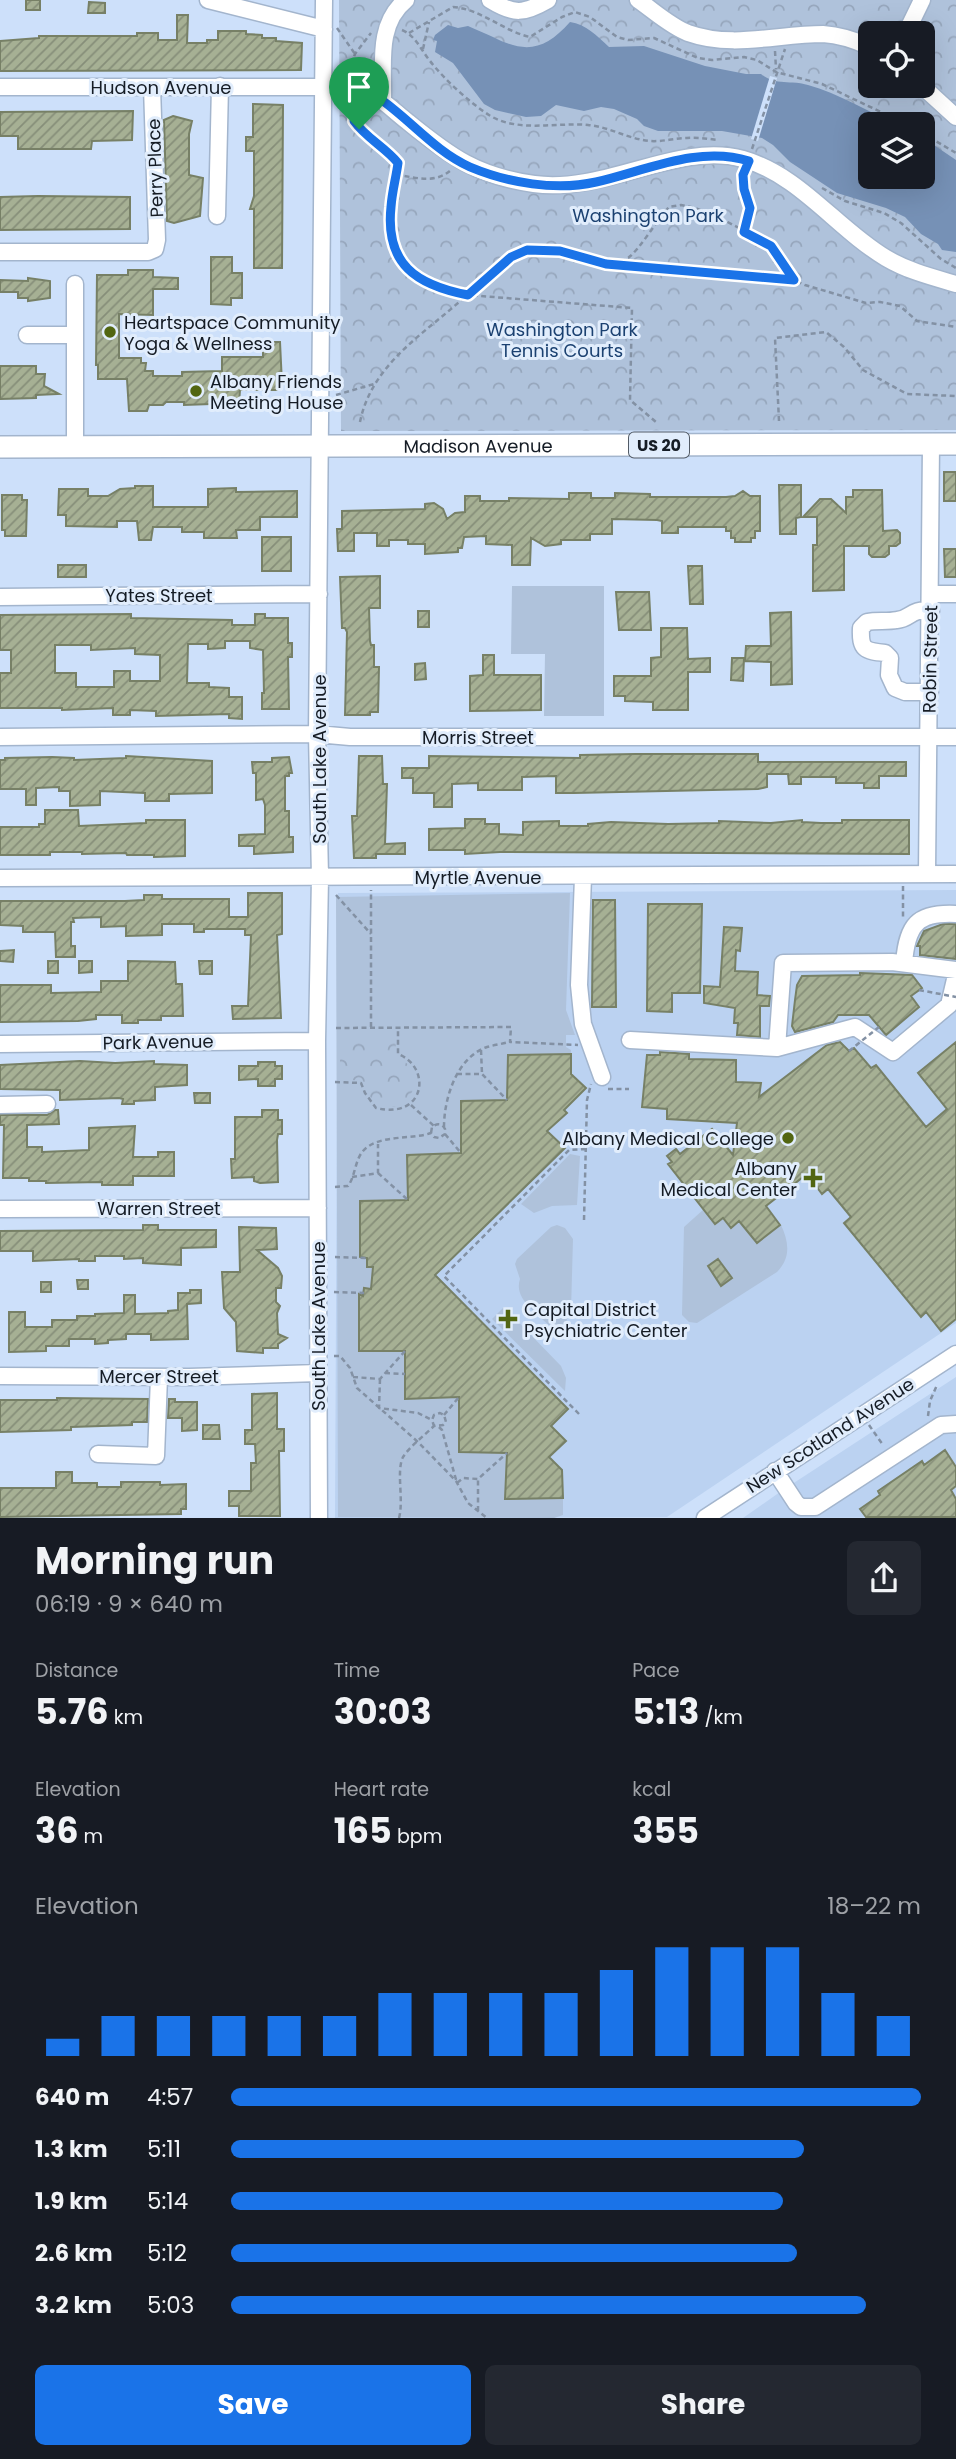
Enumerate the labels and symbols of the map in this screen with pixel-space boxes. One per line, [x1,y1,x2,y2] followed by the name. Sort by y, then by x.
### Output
[329,57,389,129] pin
[91,75,231,100] street label: Hudson Avenue
[141,118,169,218] street label: Perry Place
[572,203,725,228] park label: Washington Park
[124,310,340,356] place label: Heartspace Community Yoga & Wellness
[486,317,639,363] park label: Washington Park Tennis Courts
[102,324,118,340] marker: Heartspace Community Yoga & Wellness
[210,369,343,415] place label: Albany Friends Meeting House
[188,383,204,399] marker: Albany Friends Meeting House
[629,432,689,458] road number: US 20
[403,433,553,458] street label: Madison Avenue
[105,583,213,608] street label: Yates Street
[917,605,943,713] street label: Robin Street
[307,674,332,844] street label: South Lake Avenue
[422,725,534,750] street label: Morris Street
[415,865,541,890] street label: Myrtle Avenue
[102,1029,214,1055] street label: Park Avenue
[562,1126,774,1151] place label: Albany Medical College
[780,1130,796,1146] marker: Albany Medical College
[660,1156,797,1202] place label: Albany Medical Center
[803,1168,823,1188] marker: Albany Medical Center
[97,1196,221,1221] street label: Warren Street
[306,1241,331,1411] street label: South Lake Avenue
[524,1297,688,1343] place label: Capital District Psychiatric Center
[498,1309,518,1329] marker: Capital District Psychiatric Center
[99,1364,219,1389] street label: Mercer Street
[741,1371,919,1499] street label: New Scotland Avenue

